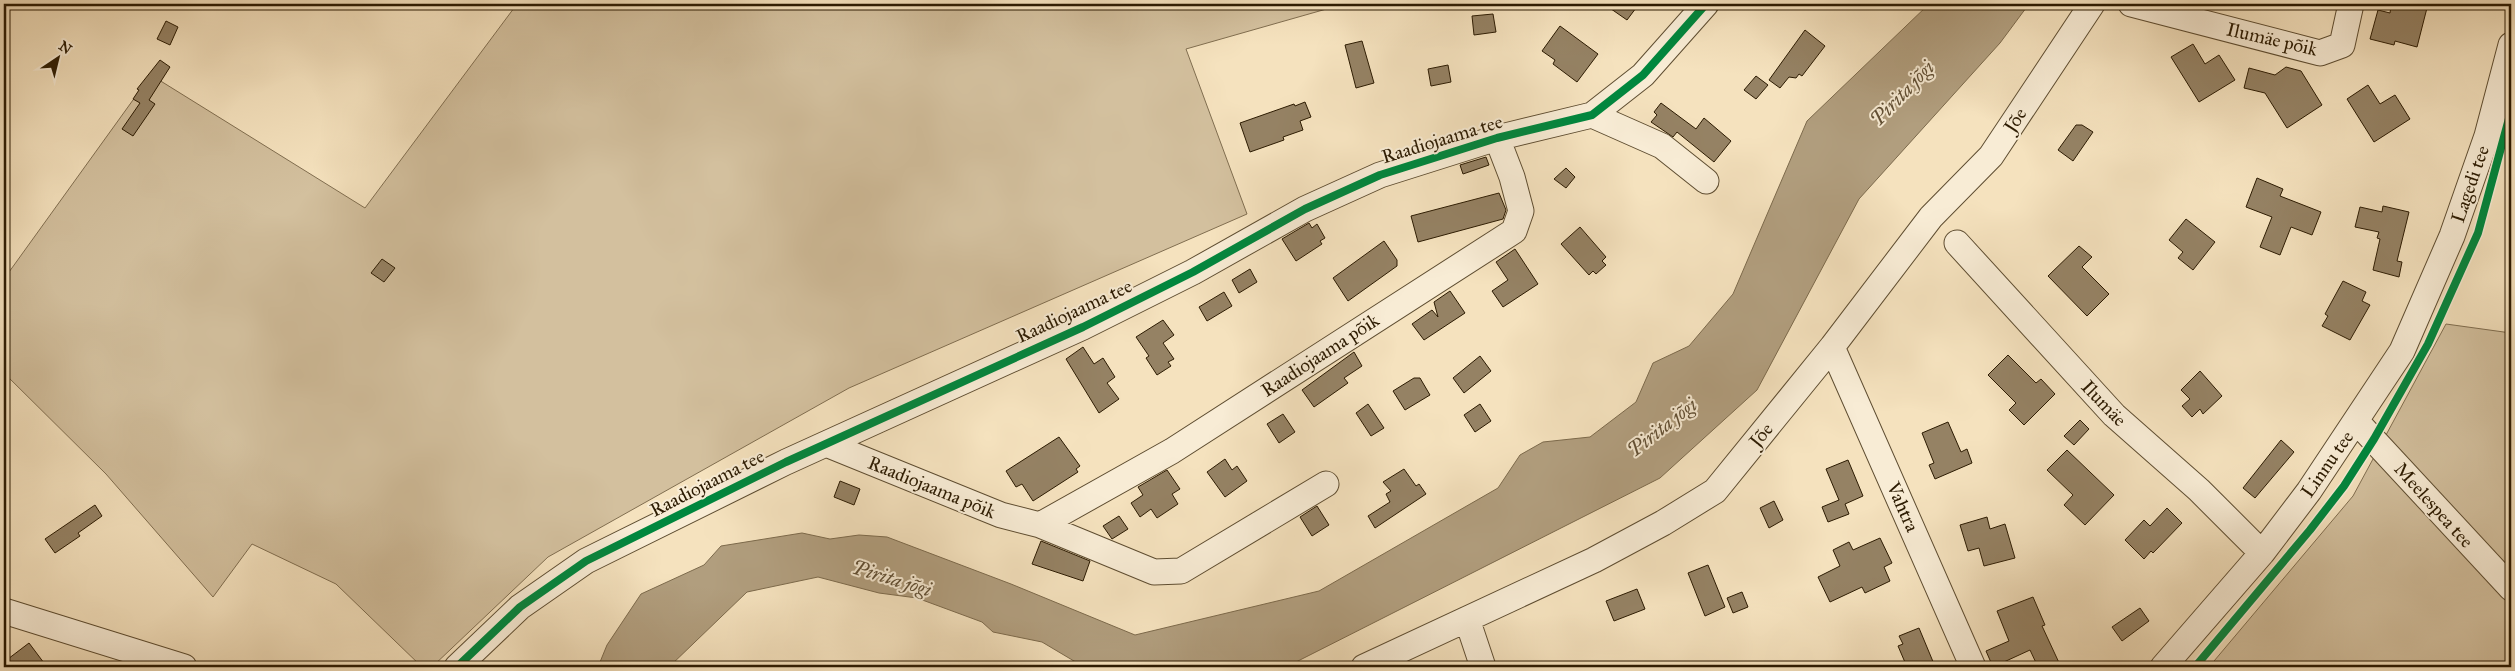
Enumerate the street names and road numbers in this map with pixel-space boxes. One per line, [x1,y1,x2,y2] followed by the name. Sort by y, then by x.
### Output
[2224,17,2320,61] street label: Ilumäe põik
[1997,103,2032,139] street label: Jõe
[1379,110,1505,168] street label: Raadiojaama tee
[2446,142,2495,226] street label: Lagedi tee
[1012,274,1136,348] street label: Raadiojaama tee
[1257,308,1383,402] street label: Raadiojaama põik
[2077,375,2132,431] street label: Ilumäe
[1743,418,1779,454] street label: Jõe
[2296,426,2358,502] street label: Linnu tee
[646,444,768,522] street label: Raadiojaama tee
[865,451,999,523] street label: Raadiojaama põik
[2390,457,2478,553] street label: Meelespea tee
[1881,478,1924,536] street label: Vahtra

